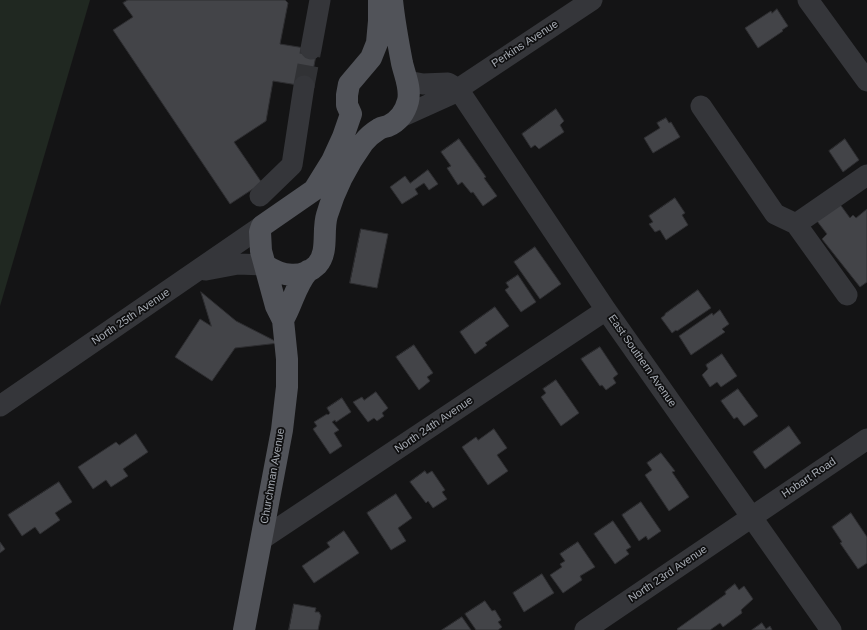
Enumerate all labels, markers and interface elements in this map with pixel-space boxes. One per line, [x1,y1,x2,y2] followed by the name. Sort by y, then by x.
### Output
[489,18,561,70] street label: Perkins Avenue
[89,286,173,348] street label: North 25th Avenue
[605,312,679,410] street label: East Southern Avenue
[392,394,476,456] street label: North 24th Avenue
[258,427,288,525] street label: Churchman Avenue
[779,455,839,501] street label: Hobart Road
[626,543,710,605] street label: North 23rd Avenue

